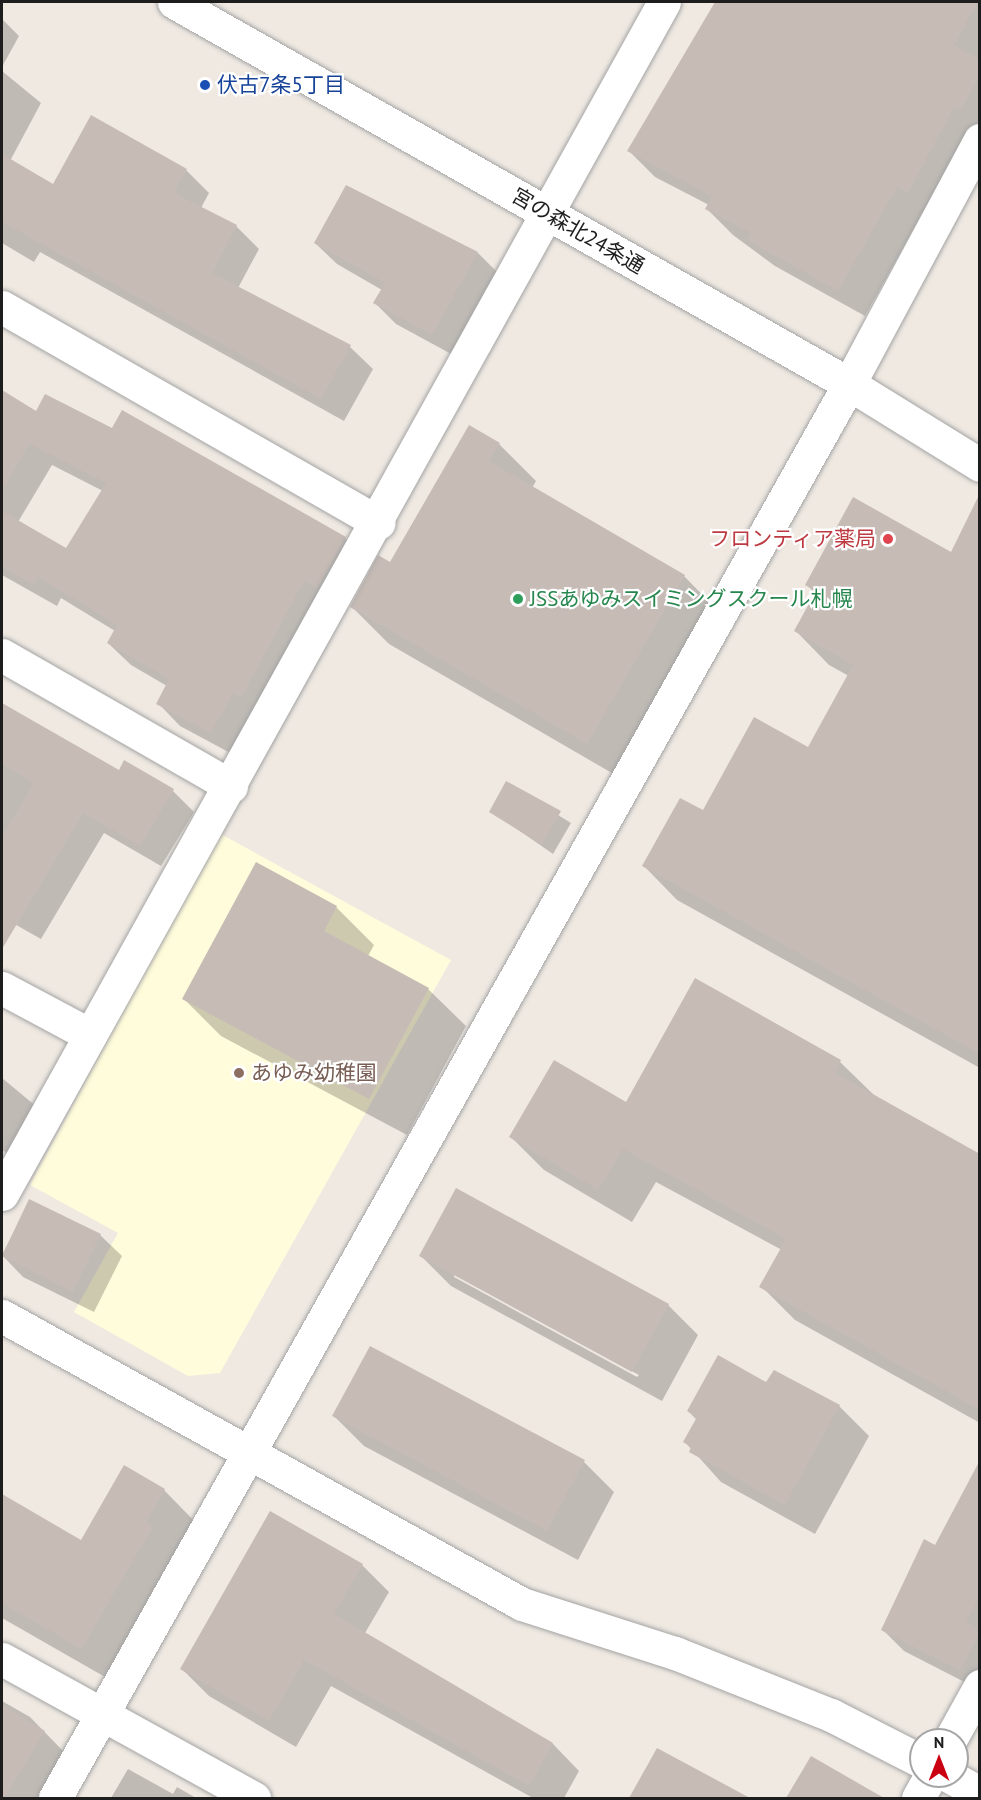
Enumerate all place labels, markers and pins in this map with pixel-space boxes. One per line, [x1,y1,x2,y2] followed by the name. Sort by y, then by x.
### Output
[217,72,345,98] place label: 伏古7条5丁目
[198,78,212,92] marker: 伏古7条5丁目
[708,526,876,552] place label: フロンティア薬局
[881,532,895,546] marker: フロンティア薬局
[530,586,852,612] place label: JSSあゆみスイミングスクール札幌
[511,592,525,606] marker: JSSあゆみスイミングスクール札幌
[251,1060,377,1086] place label: あゆみ幼稚園
[232,1066,246,1080] marker: あゆみ幼稚園

